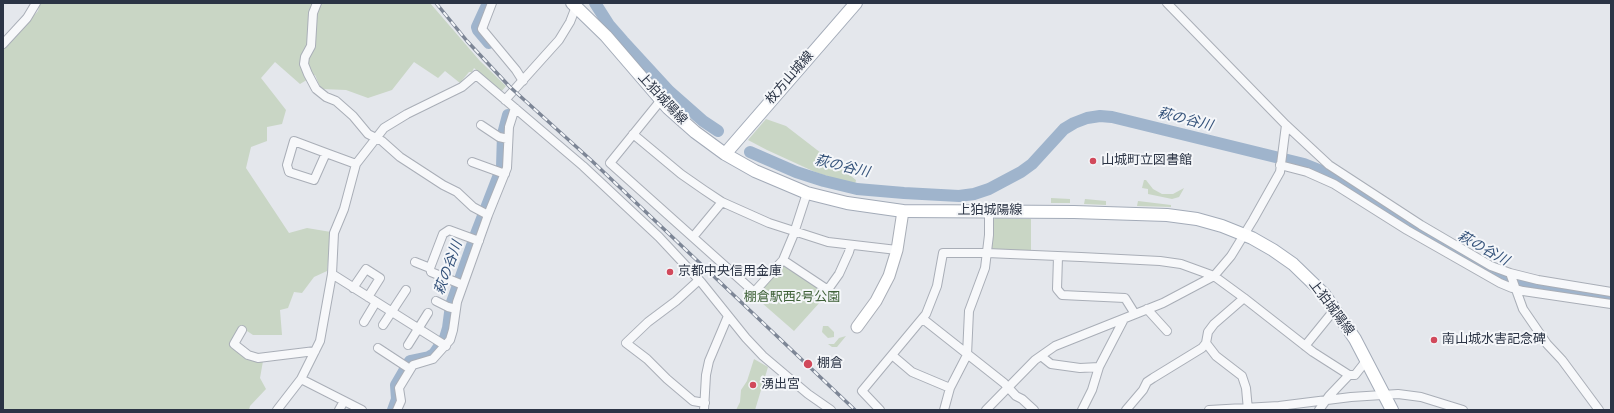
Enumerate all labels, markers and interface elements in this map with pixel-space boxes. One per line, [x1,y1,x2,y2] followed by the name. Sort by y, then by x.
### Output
[763,48,817,108] street label: 枚方山城線
[634,70,690,128] street label: 上狛城陽線
[1156,105,1214,135] water label: 萩の谷川
[813,153,871,181] water label: 萩の谷川
[1101,153,1192,169] place label: 山城町立図書館
[1088,156,1098,166] marker: 山城町立図書館
[958,203,1022,219] street label: 上狛城陽線
[1454,228,1512,270] water label: 萩の谷川
[432,239,466,297] water label: 萩の谷川
[678,264,782,280] place label: 京都中央信用金庫
[665,267,675,277] marker: 京都中央信用金庫
[1305,277,1357,339] street label: 上狛城陽線
[744,290,840,306] park label: 棚倉駅西2号公園
[1442,332,1546,348] place label: 南山城水害記念碑
[1429,335,1439,345] marker: 南山城水害記念碑
[817,356,843,372] place label: 棚倉
[802,358,814,370] marker: 棚倉
[761,377,800,393] place label: 湧出宮
[748,380,758,390] marker: 湧出宮

